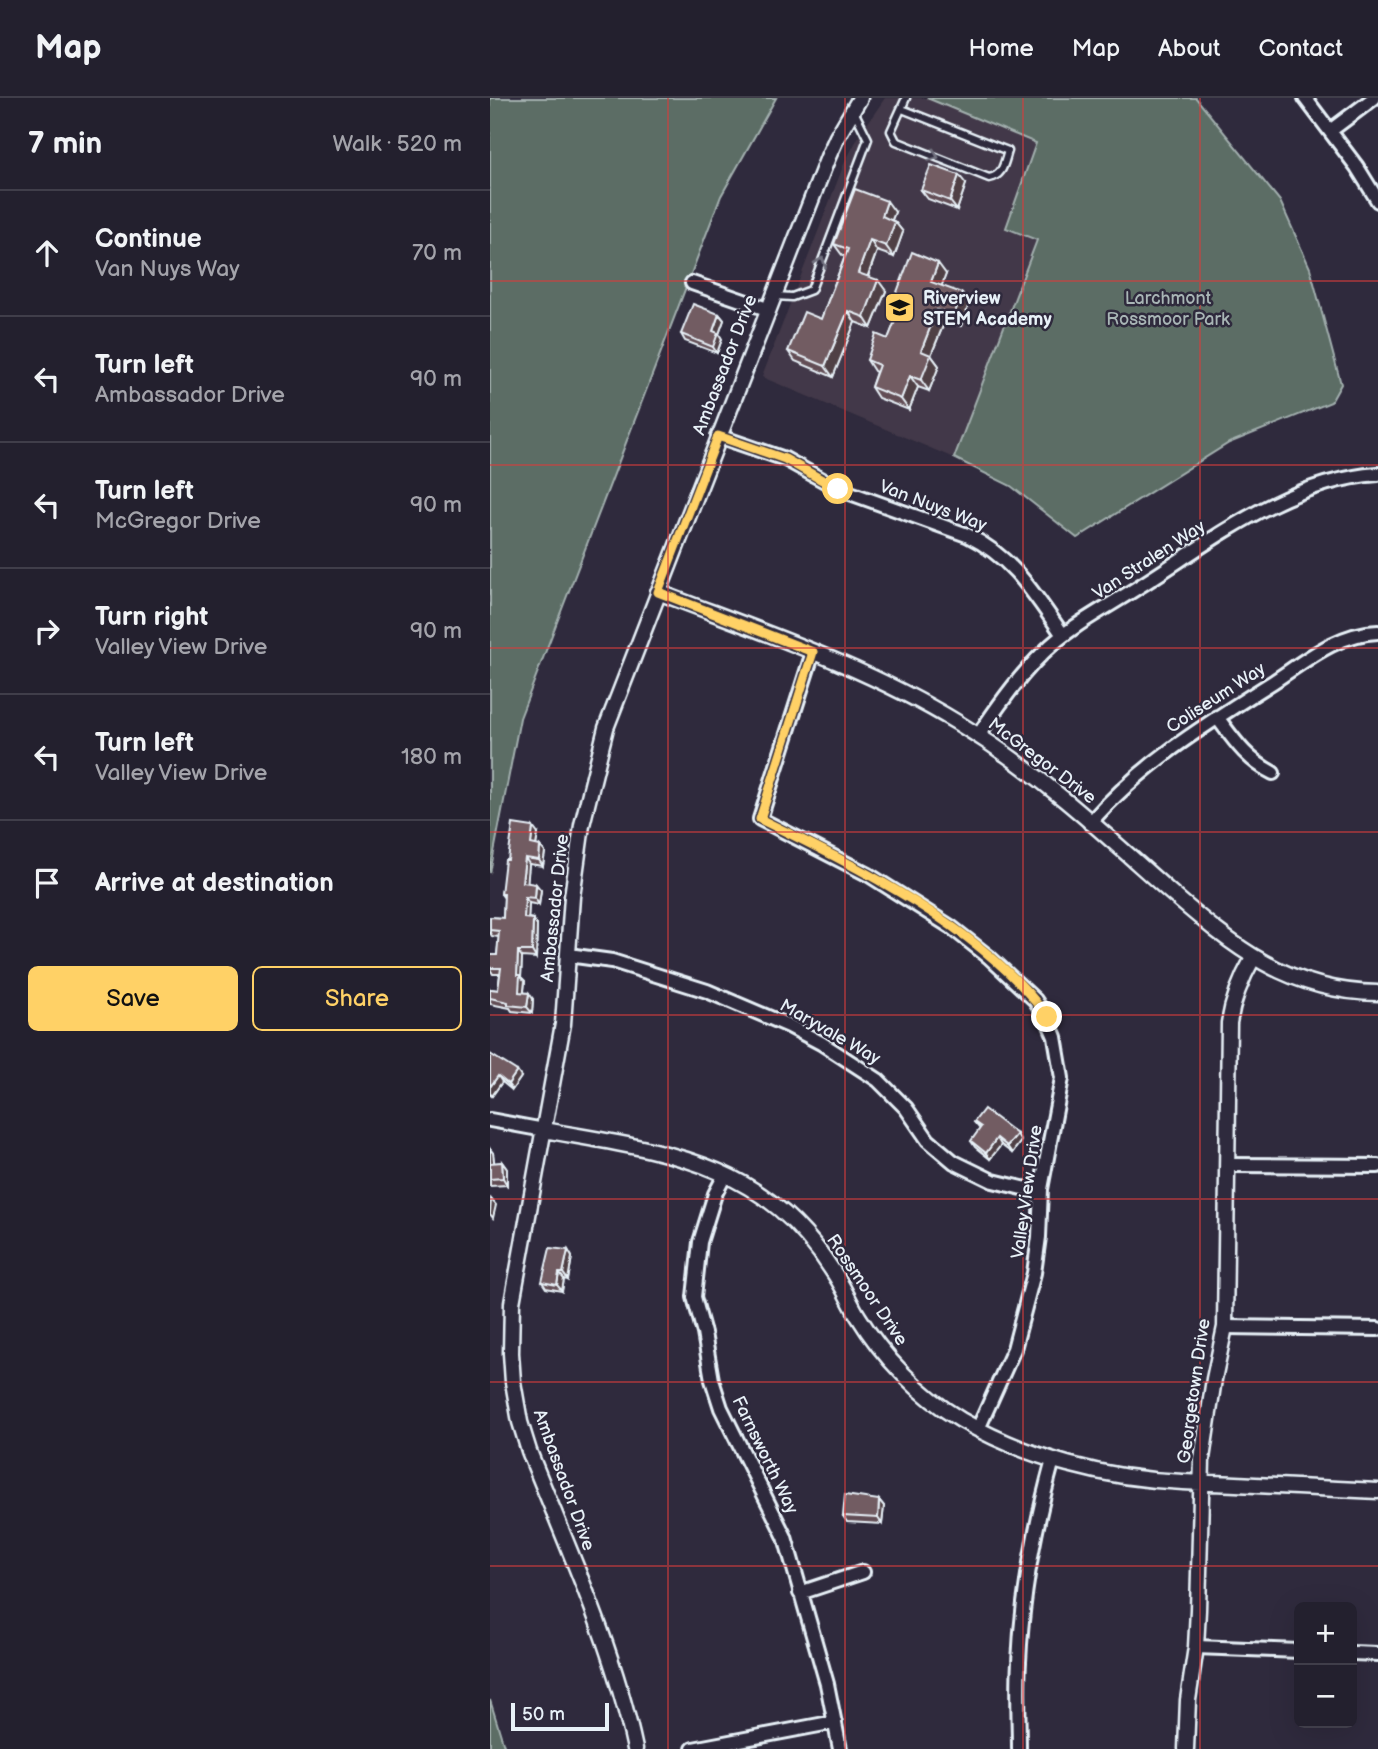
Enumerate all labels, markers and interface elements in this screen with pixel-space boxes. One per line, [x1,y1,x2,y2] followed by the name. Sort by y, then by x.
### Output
[35,28,101,68] text: Map
[969,34,1034,63] text: Home
[1072,34,1120,63] text: Map
[1158,34,1220,63] text: About
[1258,34,1343,63] text: Contact
[28,126,102,162] text: 7 min
[332,130,462,158] text: Walk · 520 m
[927,148,939,162] one-way arrow
[95,224,202,255] text: Continue
[28,234,66,272] icon: ahead
[412,239,462,267] text: 70 m
[95,255,240,283] text: Van Nuys Way
[813,256,827,269] one-way arrow
[923,288,1052,330] place label: Riverview STEM Academy
[1106,288,1230,330] park label: Larchmont Rossmoor Park
[883,291,917,325] school or university icon: Riverview STEM Academy
[689,292,762,438] street label: Ambassador Drive
[95,350,194,381] text: Turn left
[28,360,66,398] icon: left
[410,365,462,393] text: 90 m
[95,381,285,409] text: Ambassador Drive
[822,473,853,504] route start
[95,476,194,507] text: Turn left
[876,476,990,536] street label: Van Nuys Way
[28,486,66,524] icon: left
[410,491,462,519] text: 90 m
[95,507,261,535] text: McGregor Drive
[1089,515,1210,604] street label: Van Stralen Way
[95,602,208,633] text: Turn right
[28,612,66,650] icon: right
[410,617,462,645] text: 90 m
[95,633,267,661] text: Valley View Drive
[1163,658,1270,738] street label: Coliseum Way
[984,714,1100,809] street label: McGregor Drive
[95,728,194,759] text: Turn left
[28,738,66,776] icon: left
[401,743,462,771] text: 180 m
[95,759,267,787] text: Valley View Drive
[537,833,573,983] street label: Ambassador Drive
[28,864,66,902] icon: arrive
[95,868,334,899] text: Arrive at destination
[28,966,238,1031] button: Save
[252,966,462,1031] button: Share
[776,995,885,1070] street label: Maryvale Way
[1031,1001,1062,1032] route end
[1007,1123,1047,1260] street label: Valley View Drive
[822,1230,912,1350] street label: Rossmoor Drive
[1173,1317,1215,1465] street label: Georgetown Drive
[727,1393,803,1518] street label: Farnsworth Way
[529,1407,599,1554] street label: Ambassador Drive
[1294,1602,1357,1728] map controls
[1294,1602,1357,1665] button: +
[1294,1665,1357,1728] button: −
[511,1700,609,1732] scale bar
[522,1703,565,1726] text: 50 m

